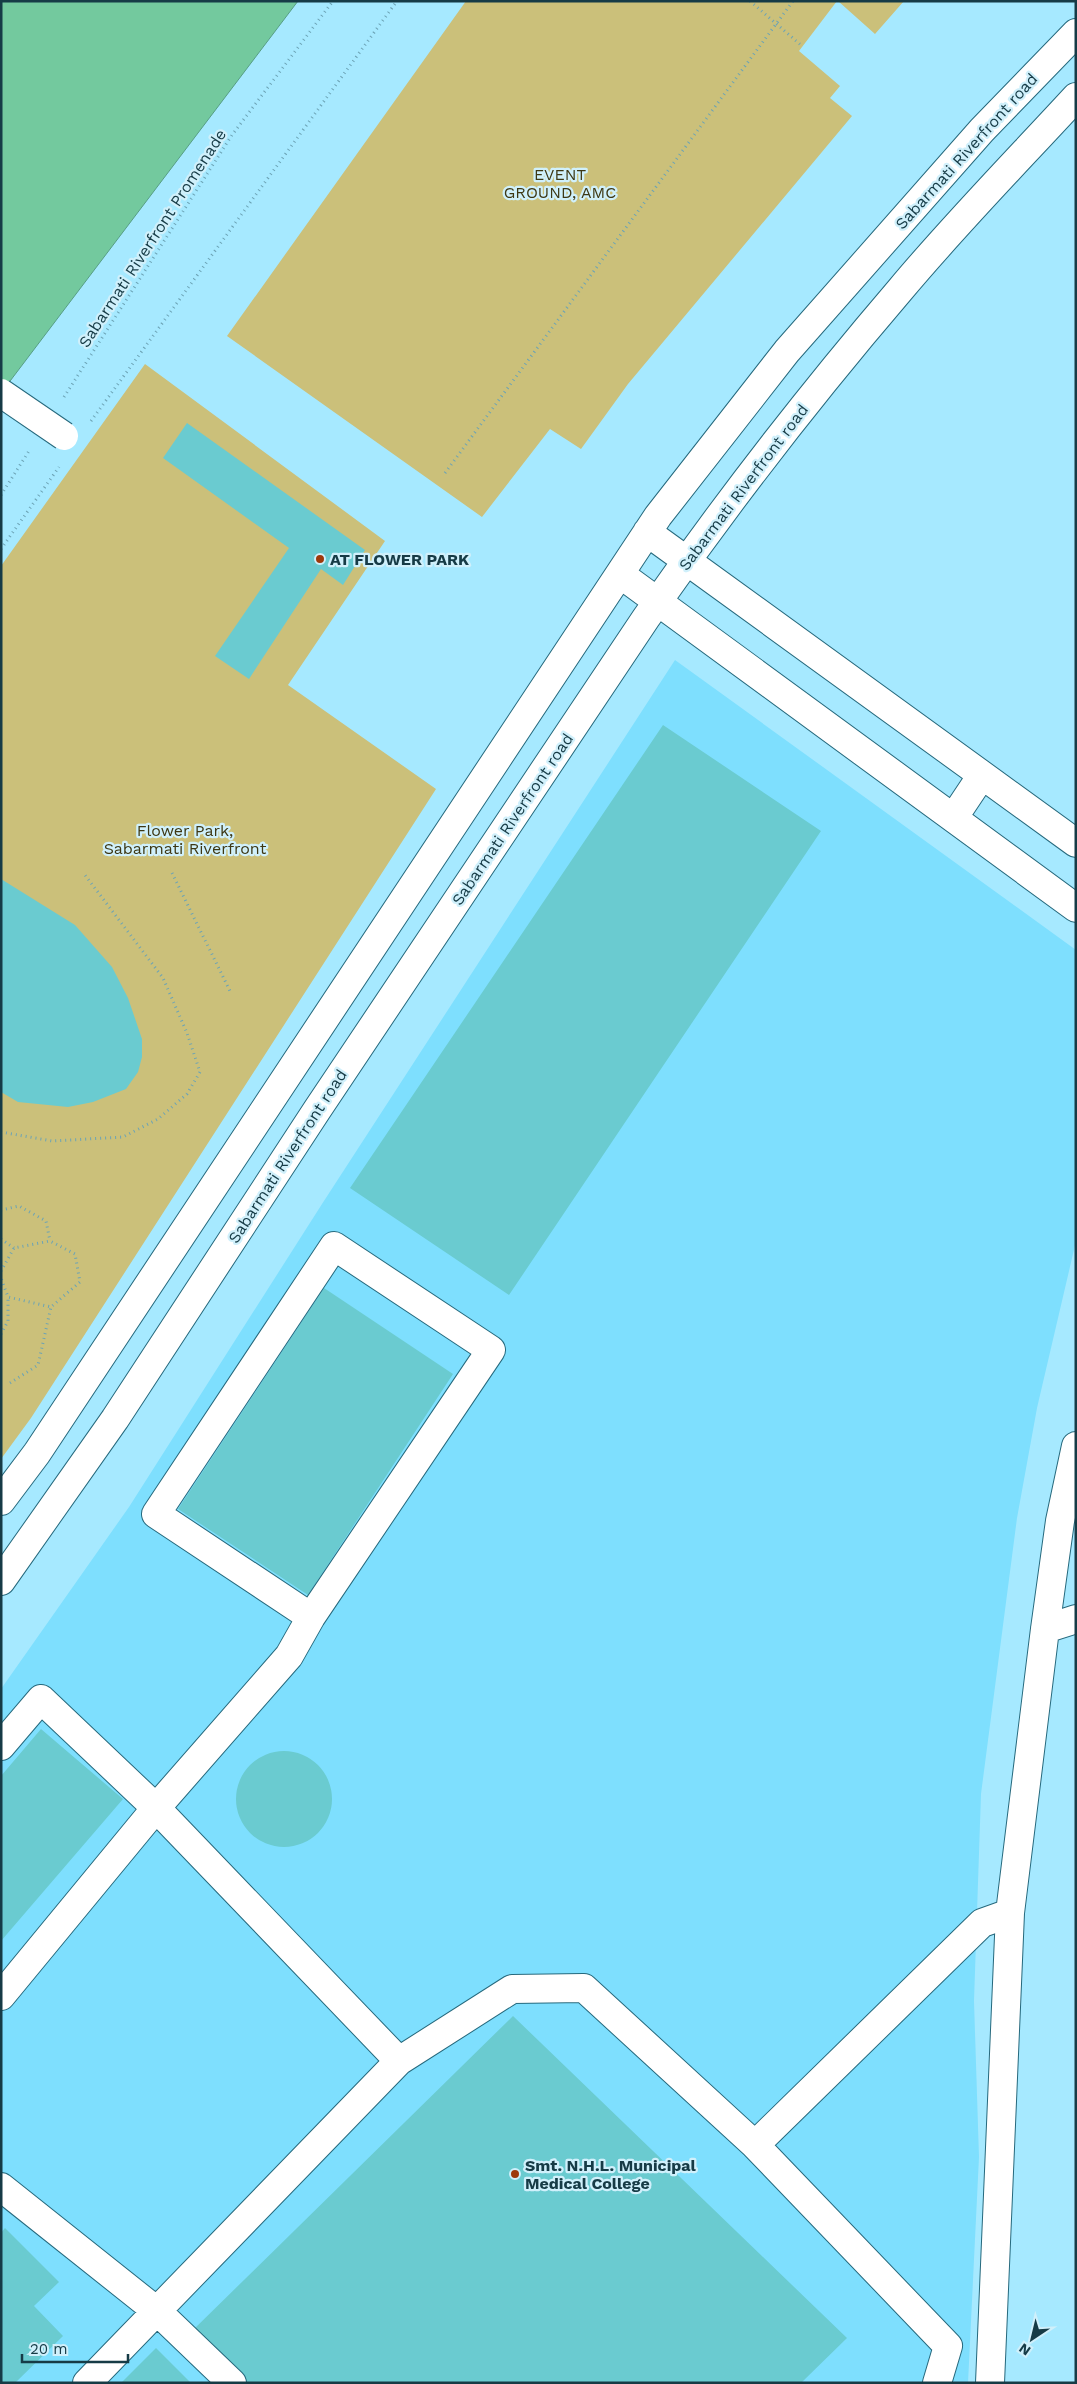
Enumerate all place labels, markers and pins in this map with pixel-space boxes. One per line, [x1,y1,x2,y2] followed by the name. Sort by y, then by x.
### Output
[330,550,469,569] place label: AT FLOWER PARK
[314,553,326,565] marker: AT FLOWER PARK
[525,2156,697,2193] place label: Smt. N.H.L. Municipal Medical College
[509,2168,521,2180] marker: Smt. N.H.L. Municipal Medical College

